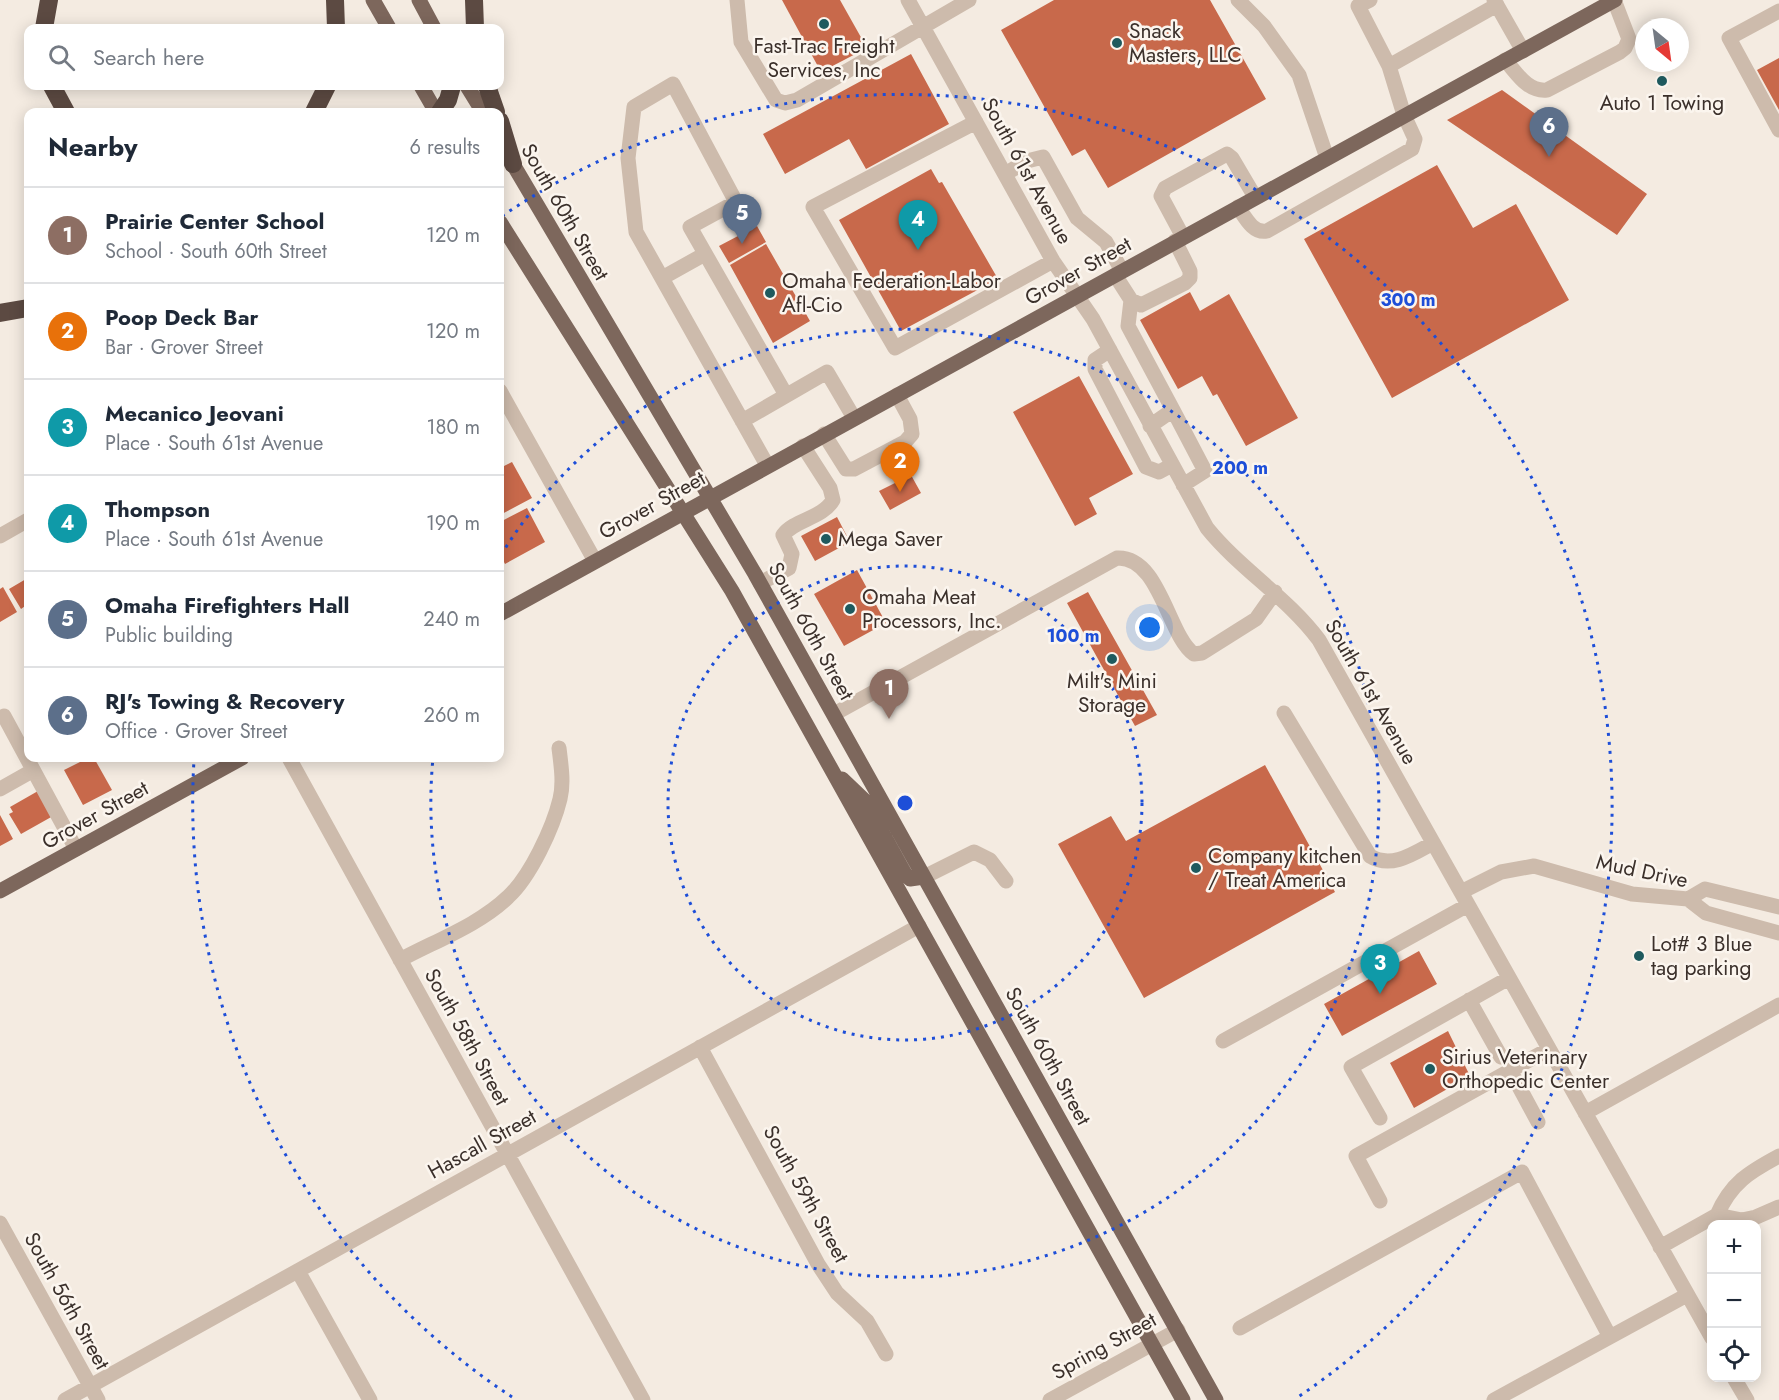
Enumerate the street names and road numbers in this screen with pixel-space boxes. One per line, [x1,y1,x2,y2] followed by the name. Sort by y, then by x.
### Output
[974,92,1080,250] street label: South 61st Avenue
[514,138,616,286] street label: South 60th Street
[1019,229,1137,313] street label: Grover Street
[593,463,711,547] street label: Grover Street
[761,557,861,705] street label: South 60th Street
[1317,614,1425,770] street label: South 61st Avenue
[36,773,154,857] street label: Grover Street
[1593,847,1691,895] street label: Mud Drive
[417,963,517,1111] street label: South 58th Street
[998,982,1098,1130] street label: South 60th Street
[422,1102,542,1186] street label: Hascall Street
[756,1120,856,1268] street label: South 59th Street
[17,1227,117,1375] street label: South 56th Street
[1046,1305,1162,1387] street label: Spring Street

